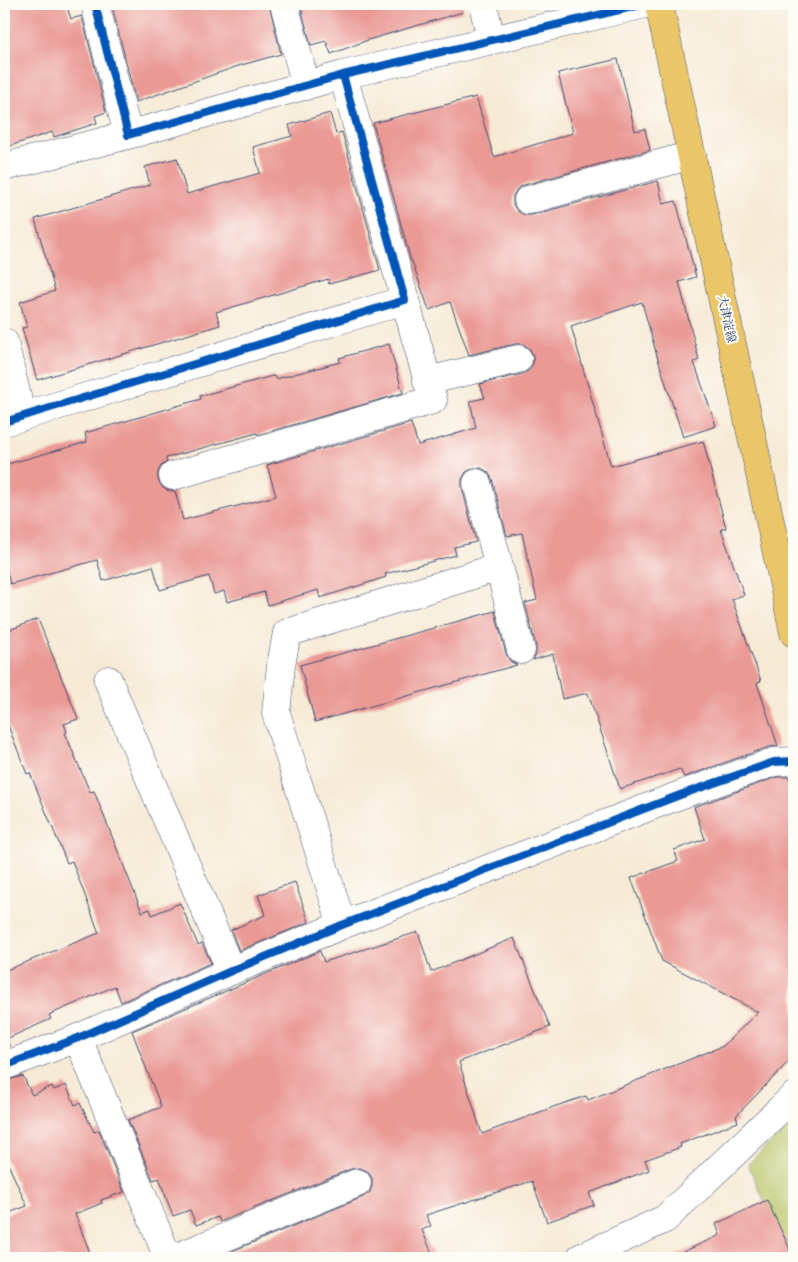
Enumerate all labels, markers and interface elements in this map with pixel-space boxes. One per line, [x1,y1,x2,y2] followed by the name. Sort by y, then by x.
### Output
[715,294,740,344] street label: 大津淀線

